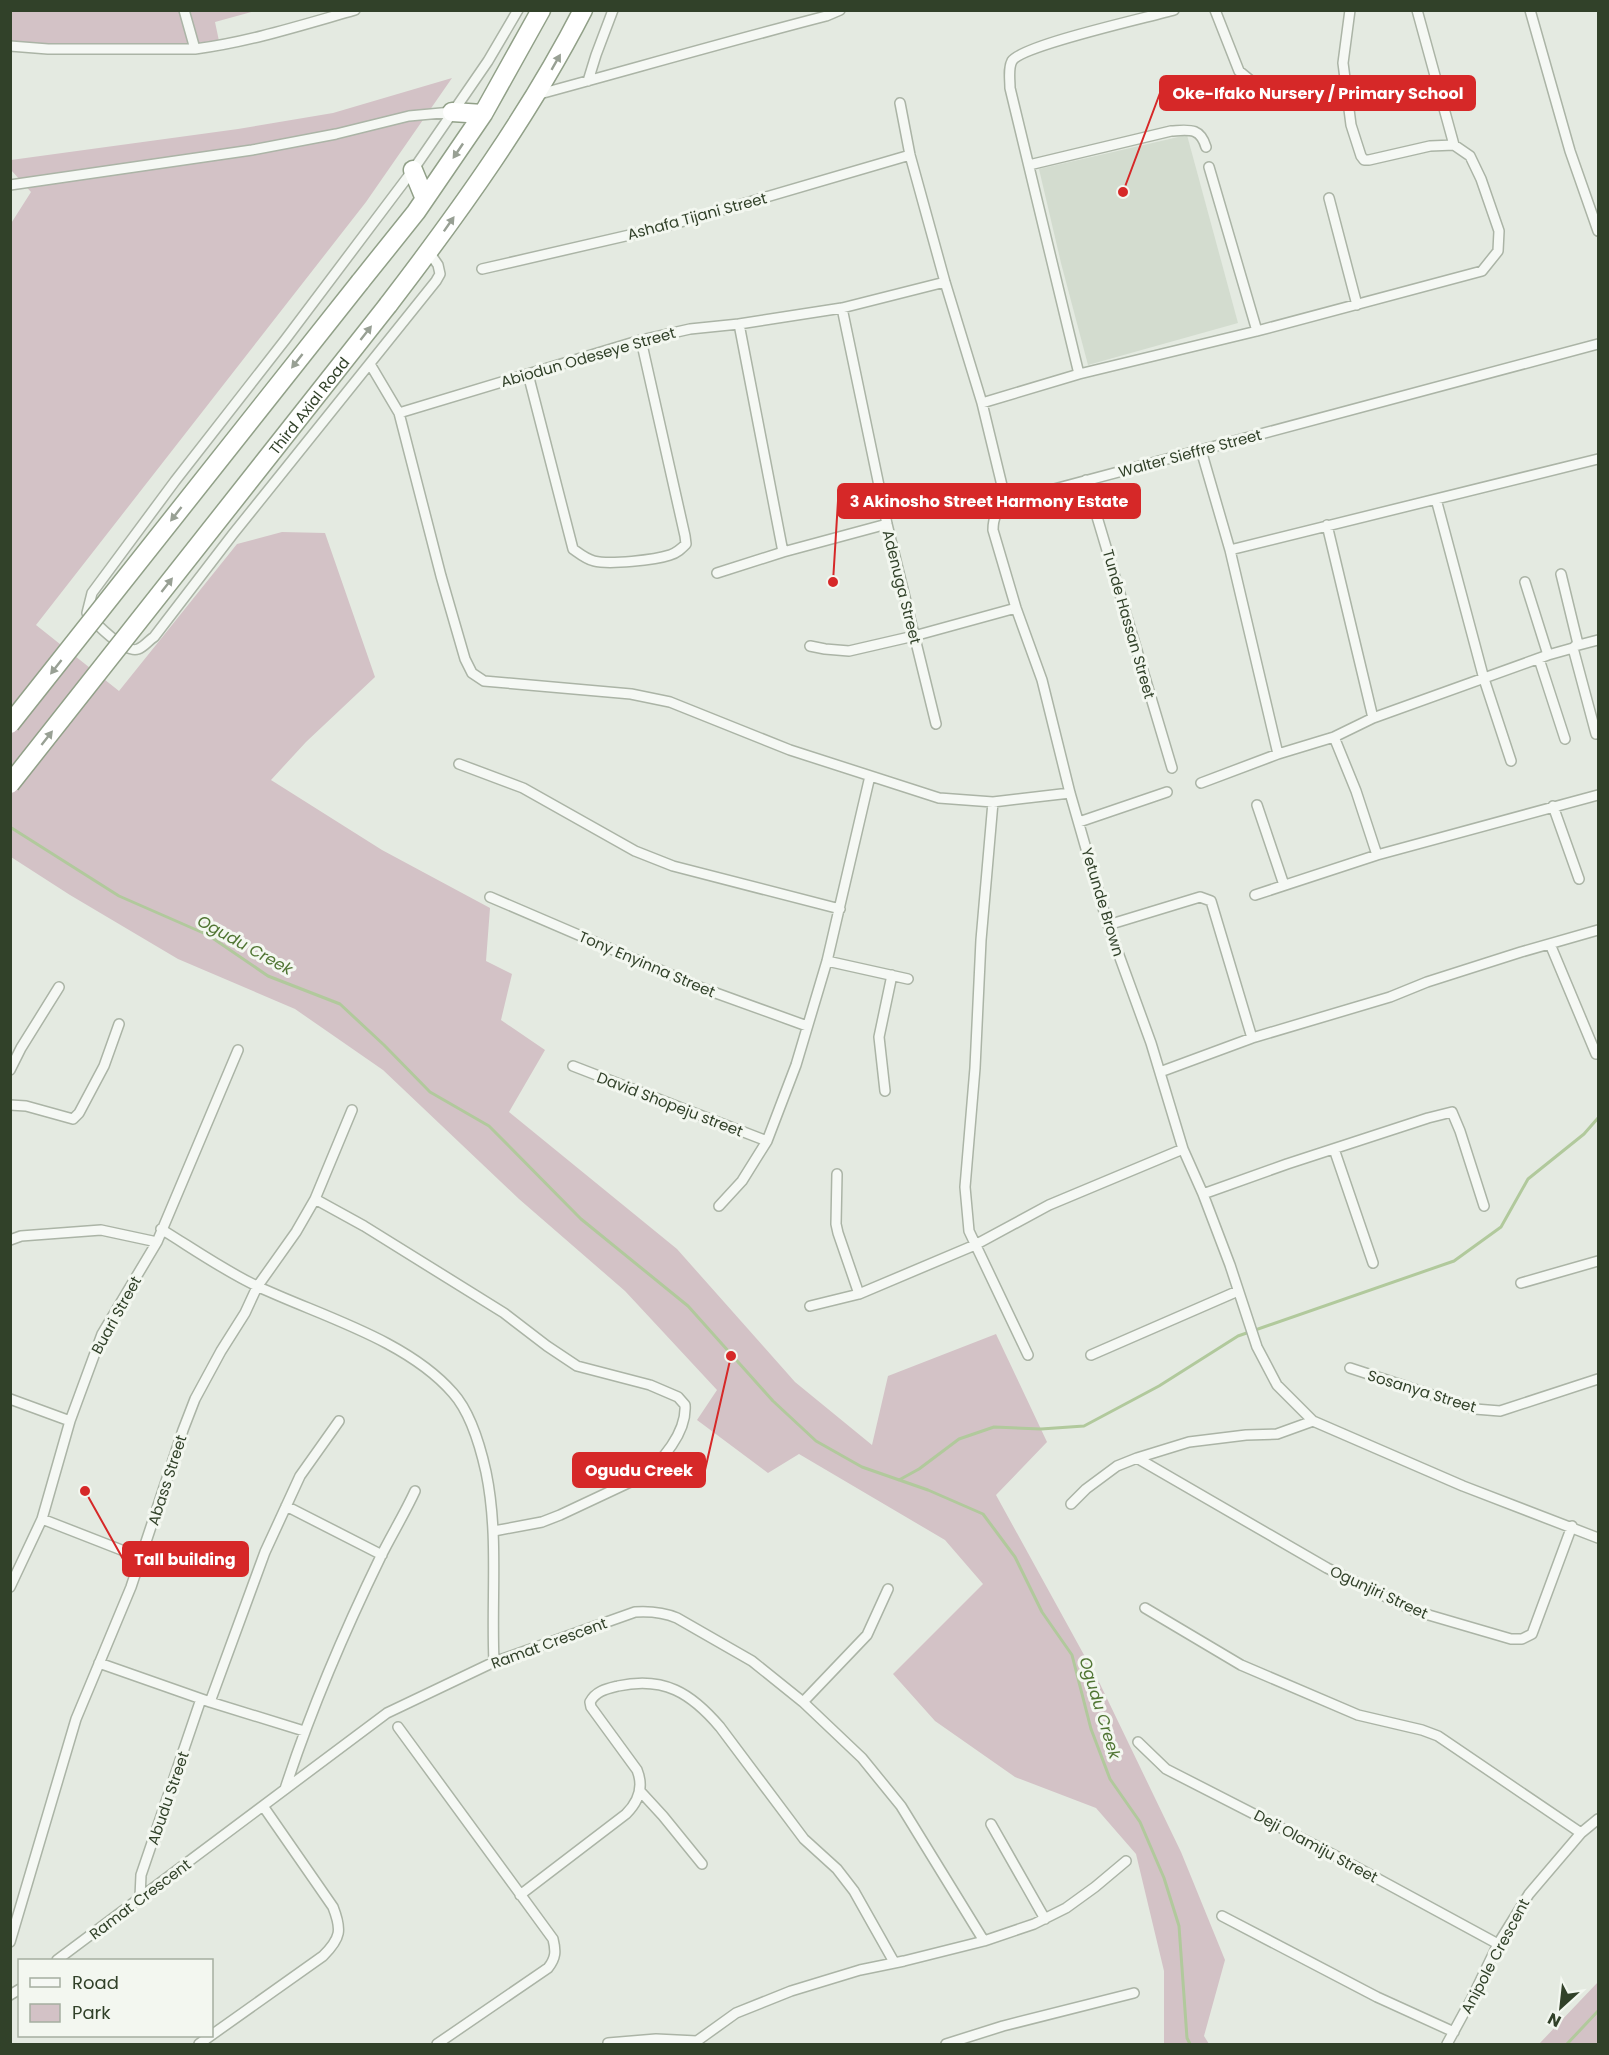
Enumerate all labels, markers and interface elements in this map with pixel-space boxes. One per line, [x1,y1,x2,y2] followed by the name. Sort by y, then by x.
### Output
[551,53,561,70] one-way arrow
[1160,76,1475,110] callout: Oke-Ifako Nursery / Primary School
[1173,82,1463,105] text: Oke-Ifako Nursery / Primary School
[452,143,464,159] one-way arrow
[625,187,769,245] street label: Ashafa Tijani Street
[443,217,455,233] one-way arrow
[498,322,678,392] street label: Abiodun Odeseye Street
[359,325,372,341] one-way arrow
[263,352,354,459] street label: Third Axial Road
[291,353,304,369] one-way arrow
[1116,424,1264,482] street label: Walter Sieffre Street
[838,484,1140,518] callout: 3 Akinosho Street Harmony Estate
[850,490,1128,513] text: 3 Akinosho Street Harmony Estate
[170,506,183,522] one-way arrow
[878,528,926,646] street label: Adenuga Street
[1098,547,1160,701] street label: Tunde Hassan Street
[161,578,173,593] one-way arrow
[49,659,62,675] one-way arrow
[40,731,52,746] one-way arrow
[1077,845,1129,959] street label: Yetunde Brown
[193,909,298,981] water label: Ogudu Creek
[575,926,719,1002] street label: Tony Enyinna Street
[594,1066,746,1142] street label: David Shopeju street
[86,1272,146,1358] street label: Buari Street
[1365,1365,1479,1417] street label: Sosanya Street
[142,1432,192,1528] street label: Abass Street
[573,1453,705,1487] callout: Ogudu Creek
[585,1459,693,1482] text: Ogudu Creek
[123,1542,248,1576] callout: Tall building
[134,1548,236,1571] text: Tall building
[1327,1560,1431,1624] street label: Ogunjiri Street
[488,1612,610,1674] street label: Ramat Crescent
[1074,1654,1127,1763] water label: Ogudu Creek
[142,1748,194,1848] street label: Abudu Street
[1250,1804,1382,1888] street label: Deji Olamiju Street
[85,1854,195,1944] street label: Ramat Crescent
[1456,1895,1534,2017] street label: Anipole Crescent
[18,1959,213,2037] legend
[72,1970,119,1995] text: Road
[1531,1977,1591,2037] north arrow
[72,2000,111,2025] text: Park
[1544,2007,1565,2033] text: N

